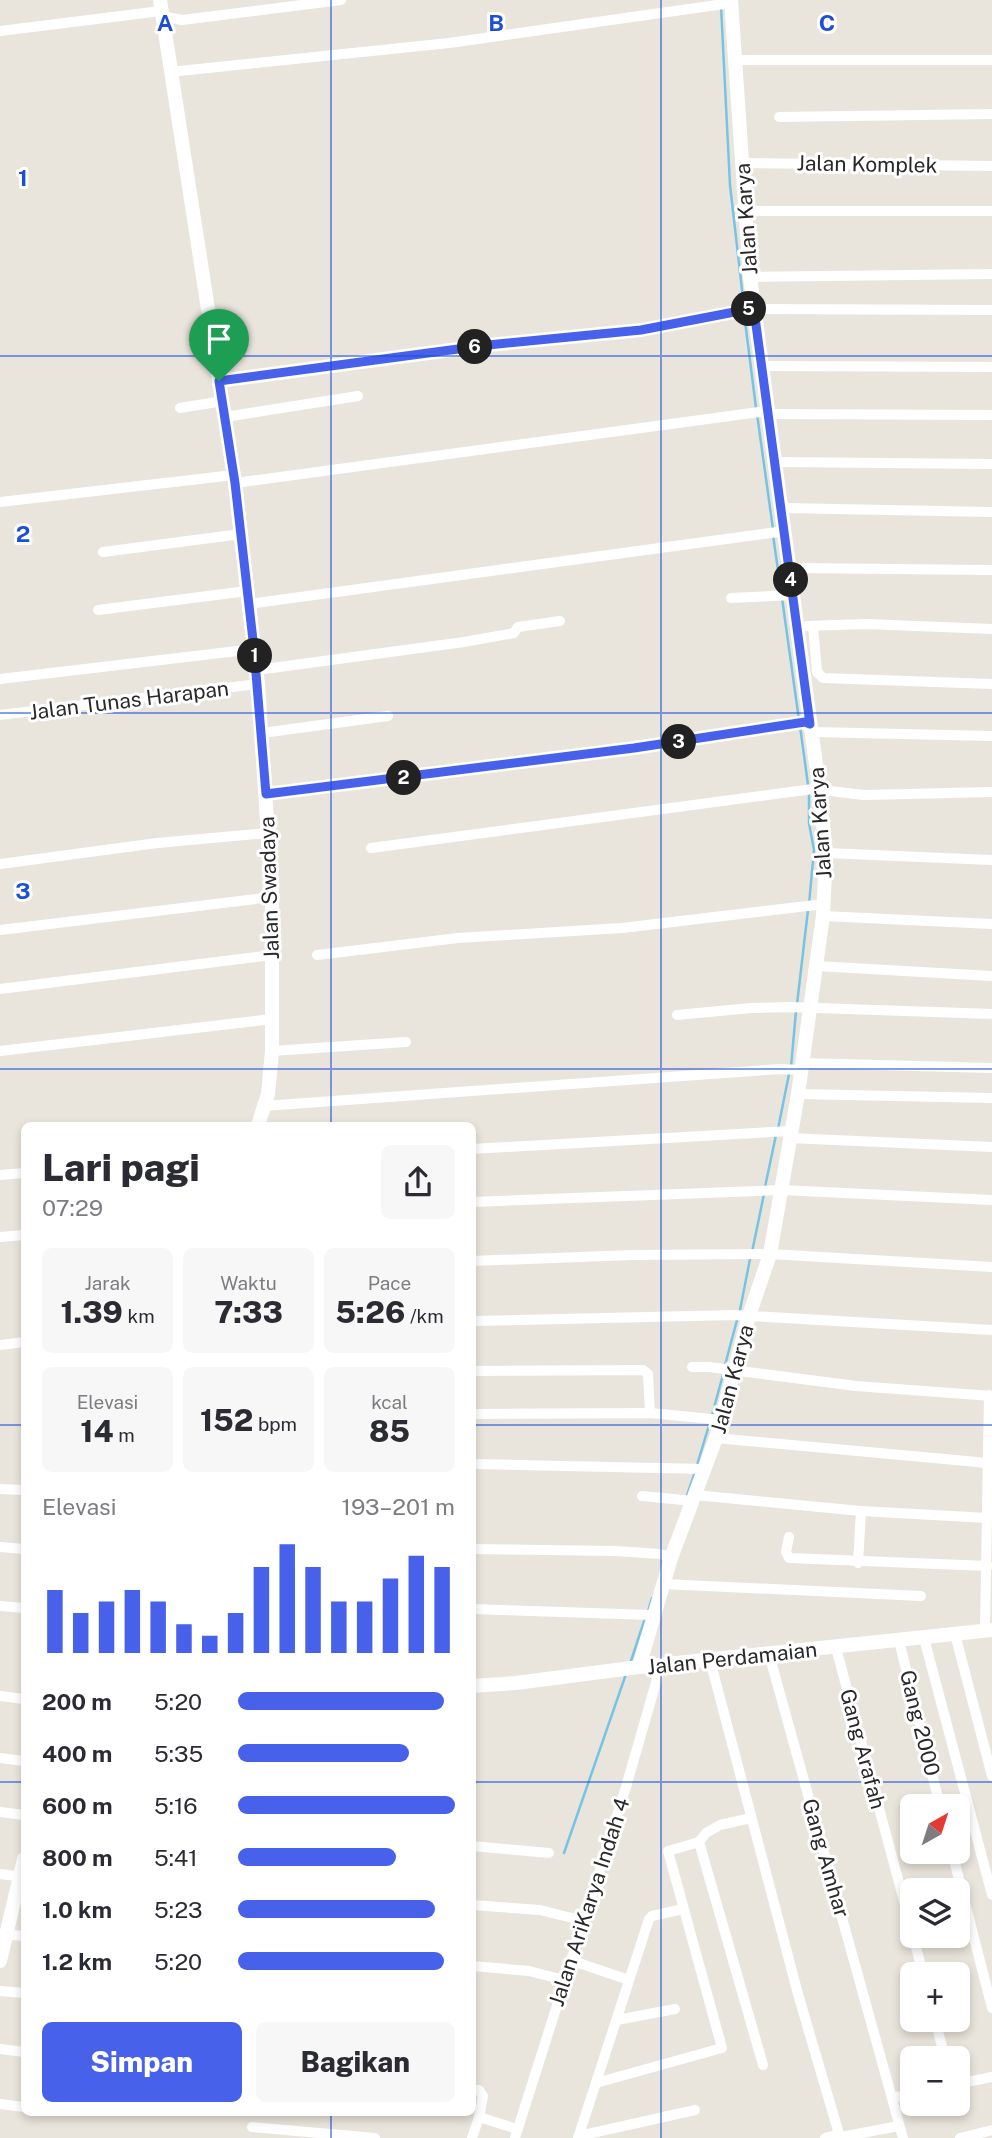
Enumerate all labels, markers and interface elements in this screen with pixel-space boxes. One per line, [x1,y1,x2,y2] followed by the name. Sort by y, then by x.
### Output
[157,9,174,36] text: A
[488,9,504,36] text: B
[819,9,835,36] text: C
[796,150,938,178] street label: Jalan Komplek
[730,162,762,276] street label: Jalan Karya
[18,164,28,191] text: 1
[732,292,766,326] pin: 5
[742,297,755,319] text: 5
[189,309,249,381] pin
[200,320,238,358] icon: arrive
[458,330,492,364] pin: 6
[468,335,481,357] text: 6
[16,520,30,547] text: 2
[774,562,808,598] pin: 4
[784,568,797,590] text: 4
[238,638,272,674] pin: 1
[250,644,259,666] text: 1
[28,675,230,725] street label: Jalan Tunas Harapan
[662,724,696,760] pin: 3
[672,730,685,752] text: 3
[386,760,422,796] pin: 2
[397,766,410,788] text: 2
[804,766,836,880] street label: Jalan Karya
[254,816,284,960] street label: Jalan Swadaya
[15,877,31,904] text: 3
[42,1145,200,1190] text: Lari pagi
[381,1145,455,1219] button: share
[42,1194,103,1221] text: 07:29
[84,1272,131,1294] text: Jarak
[220,1272,277,1294] text: Waktu
[368,1272,411,1294] text: Pace
[60,1294,123,1330] text: 1.39
[214,1294,283,1330] text: 7:33
[335,1294,405,1330] text: 5:26
[123,1305,155,1327] text: km
[405,1305,444,1327] text: /km
[705,1322,759,1436] street label: Jalan Karya
[77,1391,138,1413] text: Elevasi
[371,1391,408,1413] text: kcal
[200,1402,253,1438] text: 152
[80,1413,114,1449] text: 14
[253,1413,297,1435] text: bpm
[369,1413,410,1449] text: 85
[114,1424,135,1446] text: m
[42,1493,116,1520] text: Elevasi
[342,1493,455,1520] text: 193–201 m
[646,1637,818,1679] street label: Jalan Perdamaian
[895,1668,945,1778] street label: Gang 2000
[835,1686,891,1812] street label: Gang Arafah
[42,1688,112,1715] text: 200 m
[154,1688,202,1715] text: 5:20
[42,1740,112,1767] text: 400 m
[154,1740,203,1767] text: 5:35
[42,1792,112,1819] text: 600 m
[154,1792,198,1819] text: 5:16
[900,1794,970,1864] north arrow
[900,1794,970,2116] map controls
[543,1795,635,2009] street label: Jalan AriKarya Indah 4
[797,1796,855,1920] street label: Gang Amhar
[42,1844,113,1871] text: 800 m
[154,1844,198,1871] text: 5:41
[900,1878,970,1948] button: layers
[42,1896,112,1923] text: 1.0 km
[154,1896,203,1923] text: 5:23
[42,1948,112,1975] text: 1.2 km
[154,1948,202,1975] text: 5:20
[900,1962,970,2032] button: +
[42,2022,242,2102] button: Simpan
[256,2022,455,2102] button: Bagikan
[900,2046,970,2116] button: −

